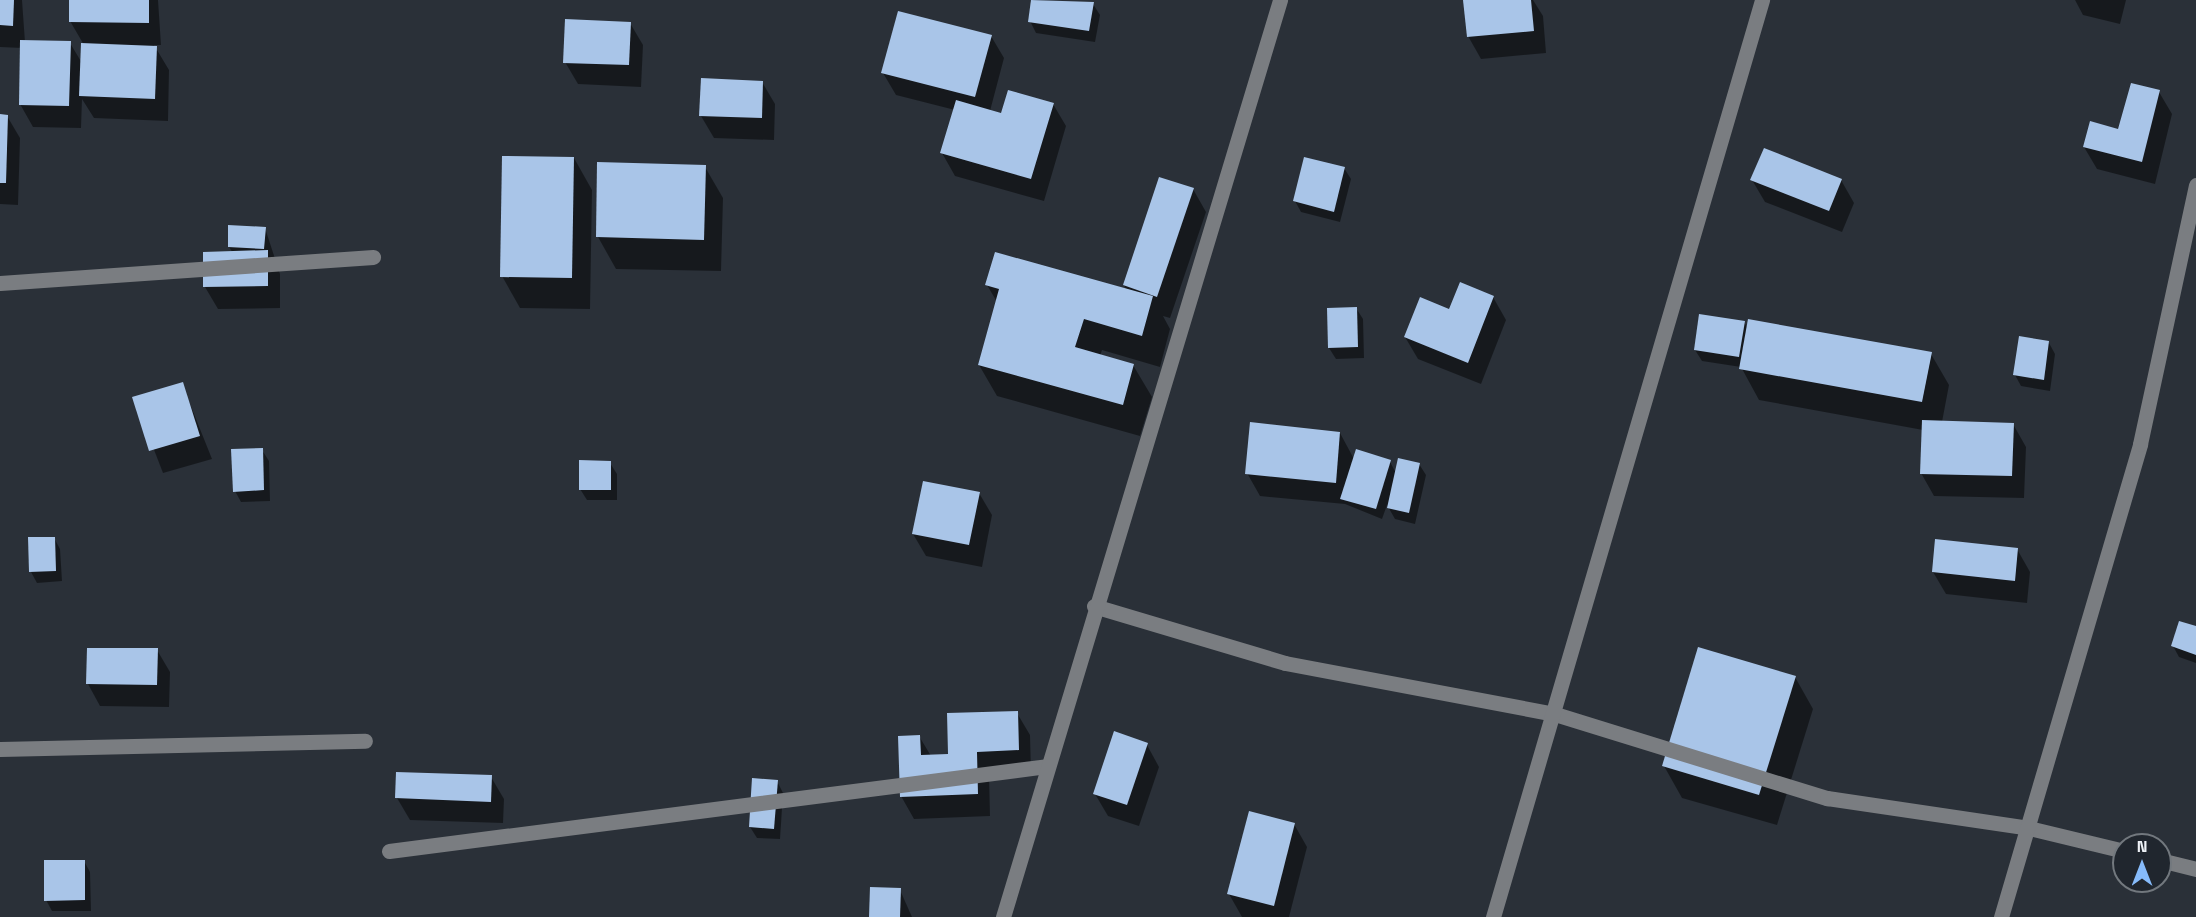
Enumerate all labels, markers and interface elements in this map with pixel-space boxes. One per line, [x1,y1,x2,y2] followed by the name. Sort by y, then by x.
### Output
[2112,833,2172,893] north arrow
[2137,836,2147,857] text: N

